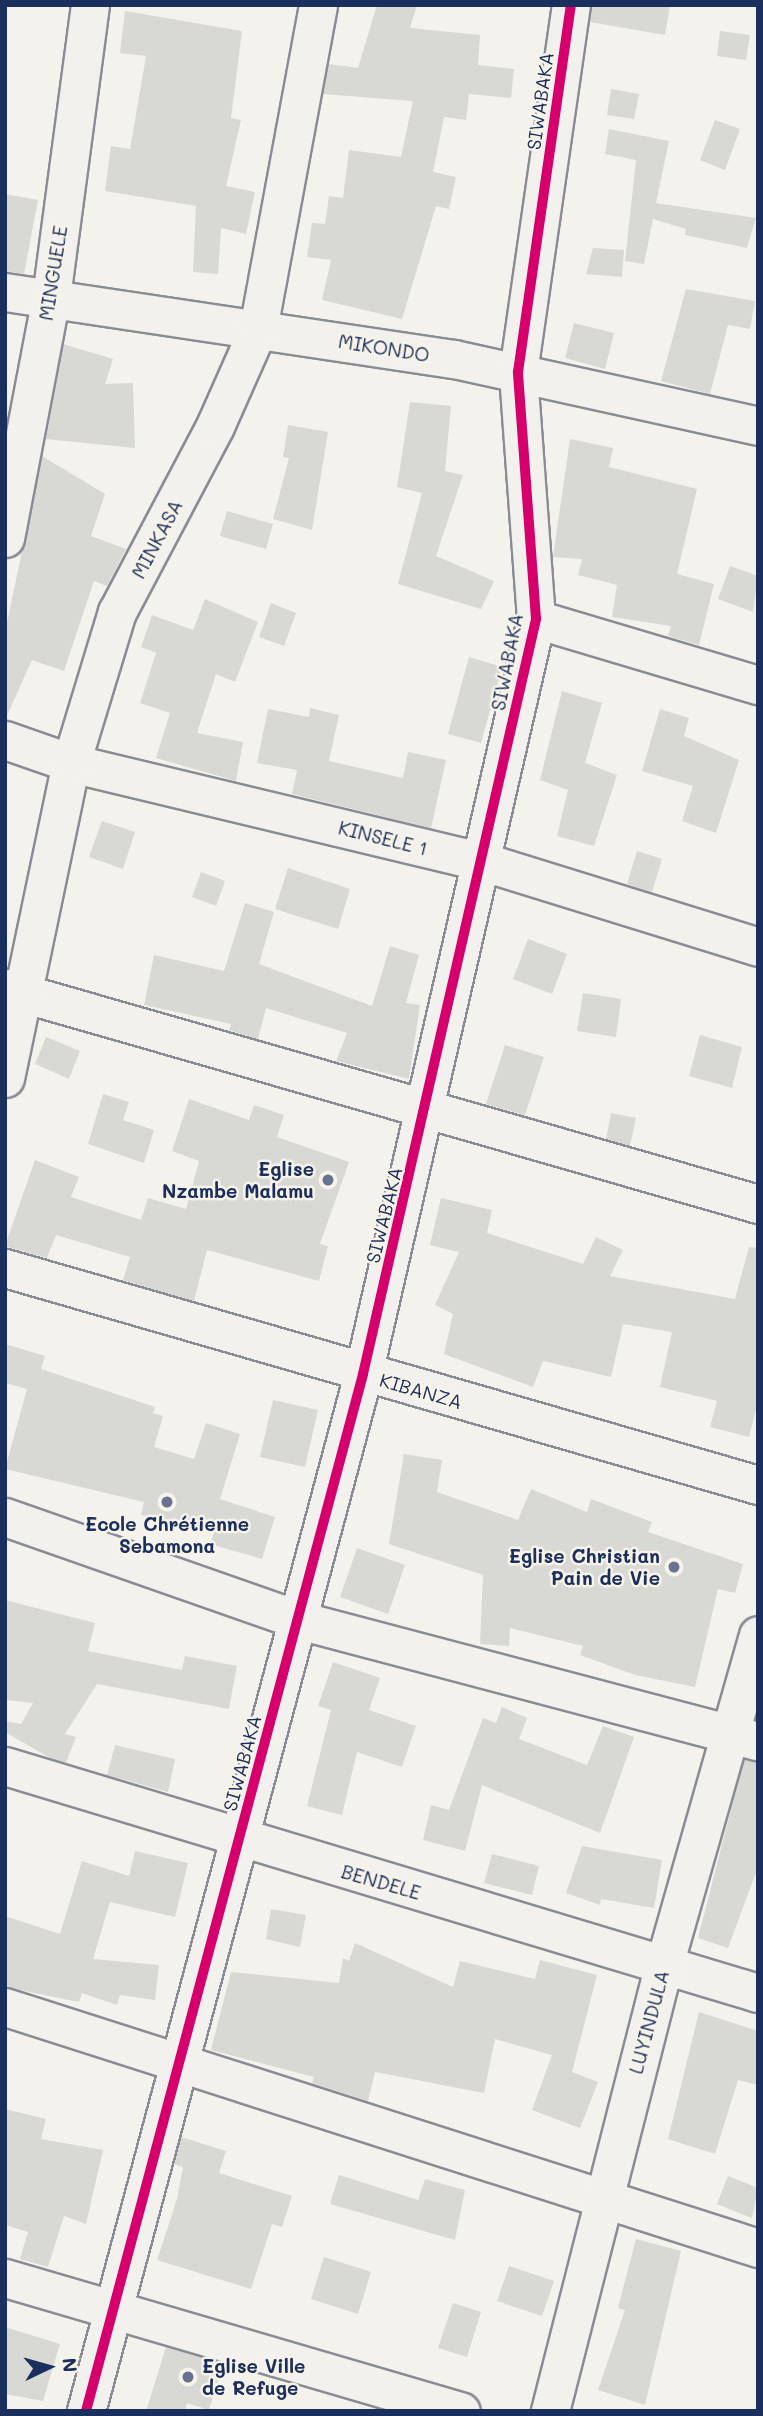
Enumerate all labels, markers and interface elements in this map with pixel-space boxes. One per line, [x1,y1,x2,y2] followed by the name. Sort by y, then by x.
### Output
[522,51,558,151] street label: SIWABAKA
[34,224,72,322] street label: MINGUELE
[337,330,431,366] street label: MIKONDO
[127,496,187,582] street label: MINKASA
[486,611,528,713] street label: SIWABAKA
[336,816,430,860] street label: KINSELE 1
[162,1158,314,1202] place label: Eglise Nzambe Malamu
[361,1164,407,1266] street label: SIWABAKA
[320,1172,336,1188] marker: Eglise Nzambe Malamu
[377,1368,465,1414] street label: KIBANZA
[159,1494,175,1510] marker: Ecole Chrétienne Sebamona
[85,1513,249,1557] place label: Ecole Chrétienne Sebamona
[509,1545,660,1589] place label: Eglise Christian Pain de Vie
[666,1559,682,1575] marker: Eglise Christian Pain de Vie
[218,1712,266,1814] street label: SIWABAKA
[339,1860,423,1904] street label: BENDELE
[624,1968,674,2076] street label: LUYINDULA
[14,2332,84,2402] north arrow
[202,2355,305,2399] place label: Eglise Ville de Refuge
[57,2357,83,2373] text: N
[180,2369,196,2385] marker: Eglise Ville de Refuge

